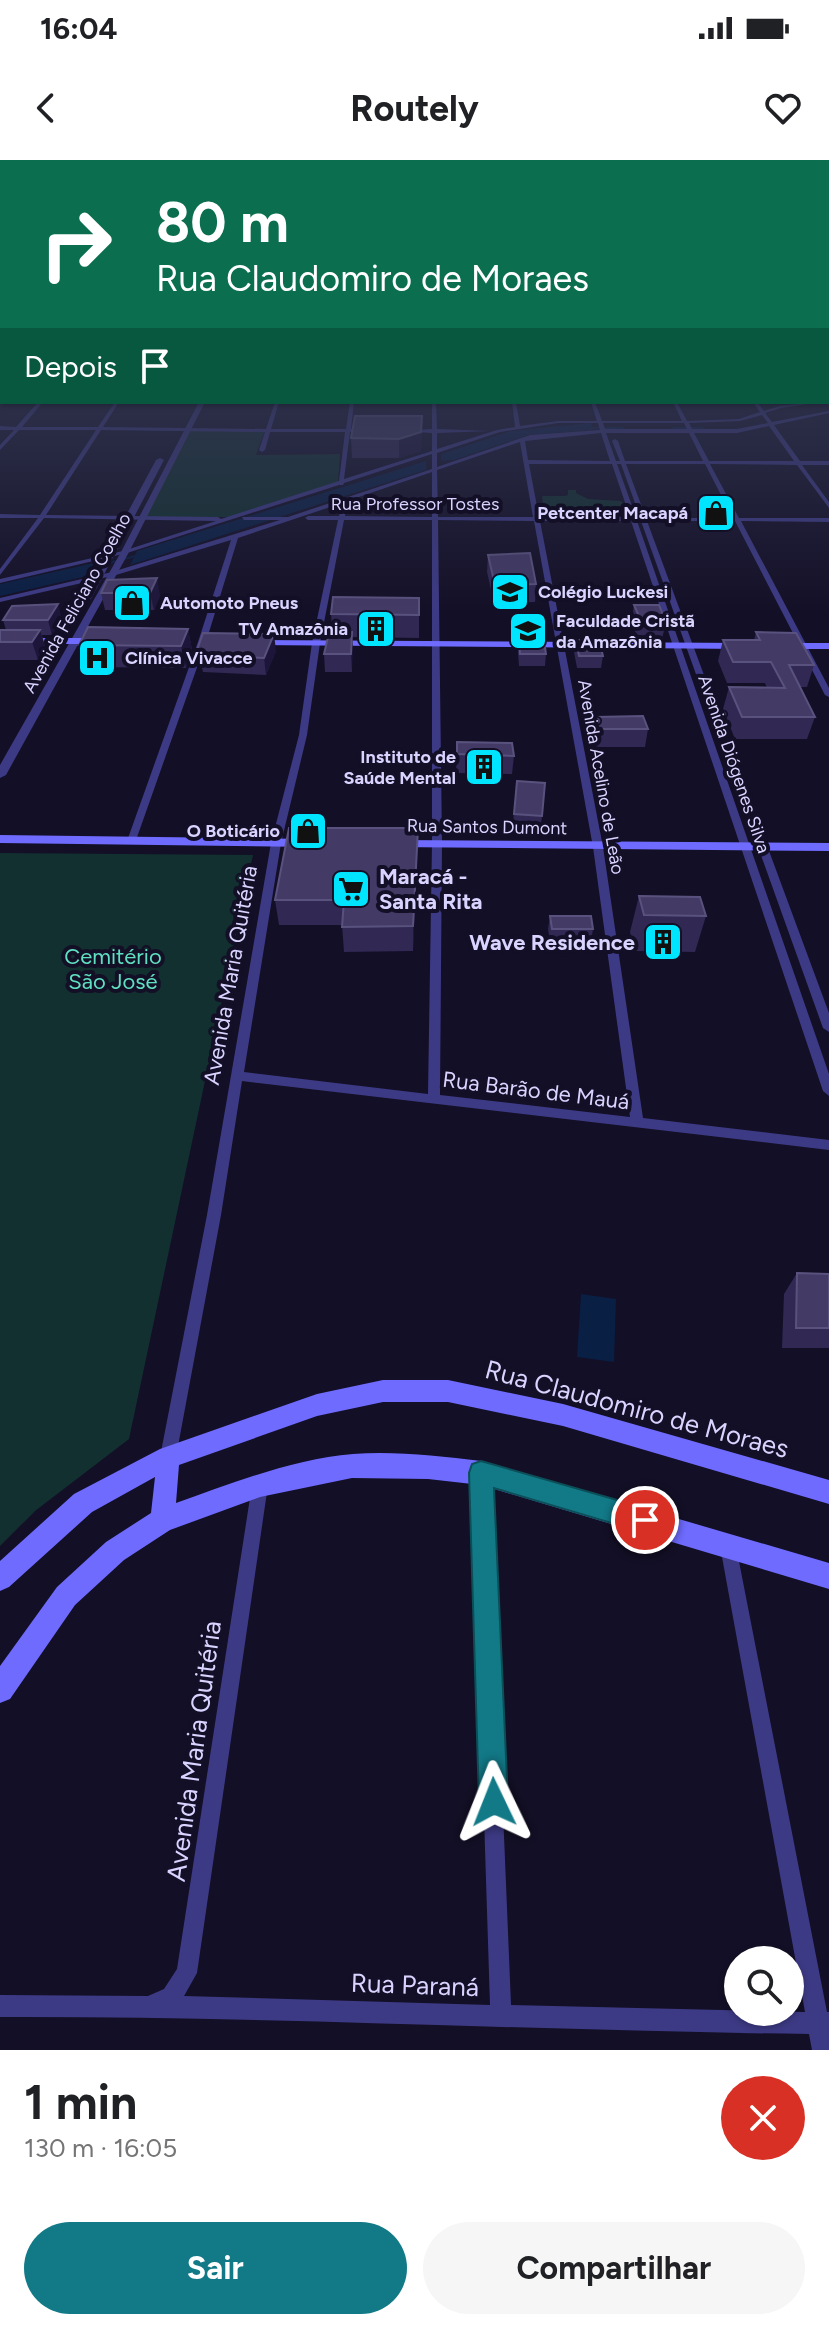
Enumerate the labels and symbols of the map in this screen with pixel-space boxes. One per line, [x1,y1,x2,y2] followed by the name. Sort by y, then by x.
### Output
[695,492,737,534] shop icon: Petcenter Macapá
[331,493,499,515] street label: Rua Professor Tostes
[537,502,688,524] place label: Petcenter Macapá
[18,509,136,697] street label: Avenida Feliciano Coelho
[489,571,531,613] school or university icon: Colégio Luckesi
[538,581,668,603] place label: Colégio Luckesi
[111,582,153,624] shop icon: Automoto Pneus
[160,592,299,614] place label: Automoto Pneus
[355,608,397,650] building icon: TV Amazônia
[507,610,549,652] school or university icon: Faculdade Cristã da Amazônia
[556,610,695,653] place label: Faculdade Cristã da Amazônia
[238,618,348,640] place label: TV Amazônia
[76,637,118,679] hospital icon: Clínica Vivacce
[125,647,253,669] place label: Clínica Vivacce
[693,672,775,856] street label: Avenida Diógenes Silva
[573,678,629,876] street label: Avenida Acelino de Leão
[344,746,456,789] place label: Instituto de Saúde Mental
[463,746,505,788] building icon: Instituto de Saúde Mental
[287,810,329,852] shop icon: O Boticário
[407,815,568,839] street label: Rua Santos Dumont
[187,820,280,842] place label: O Boticário
[198,863,263,1087] street label: Avenida Maria Quitéria
[379,863,483,915] place label: Maracá - Santa Rita
[330,868,372,910] supermarket icon: Maracá - Santa Rita
[642,921,684,963] building icon: Wave Residence
[469,929,635,956] place label: Wave Residence
[64,943,162,995] park label: Cemitério São José
[441,1066,631,1115] street label: Rua Barão de Mauá
[482,1353,792,1465] street label: Rua Claudomiro de Moraes
[611,1486,679,1554] pin
[160,1619,228,1883] street label: Avenida Maria Quitéria
[452,1760,536,1844] position arrow
[350,1967,480,2003] street label: Rua Paraná

